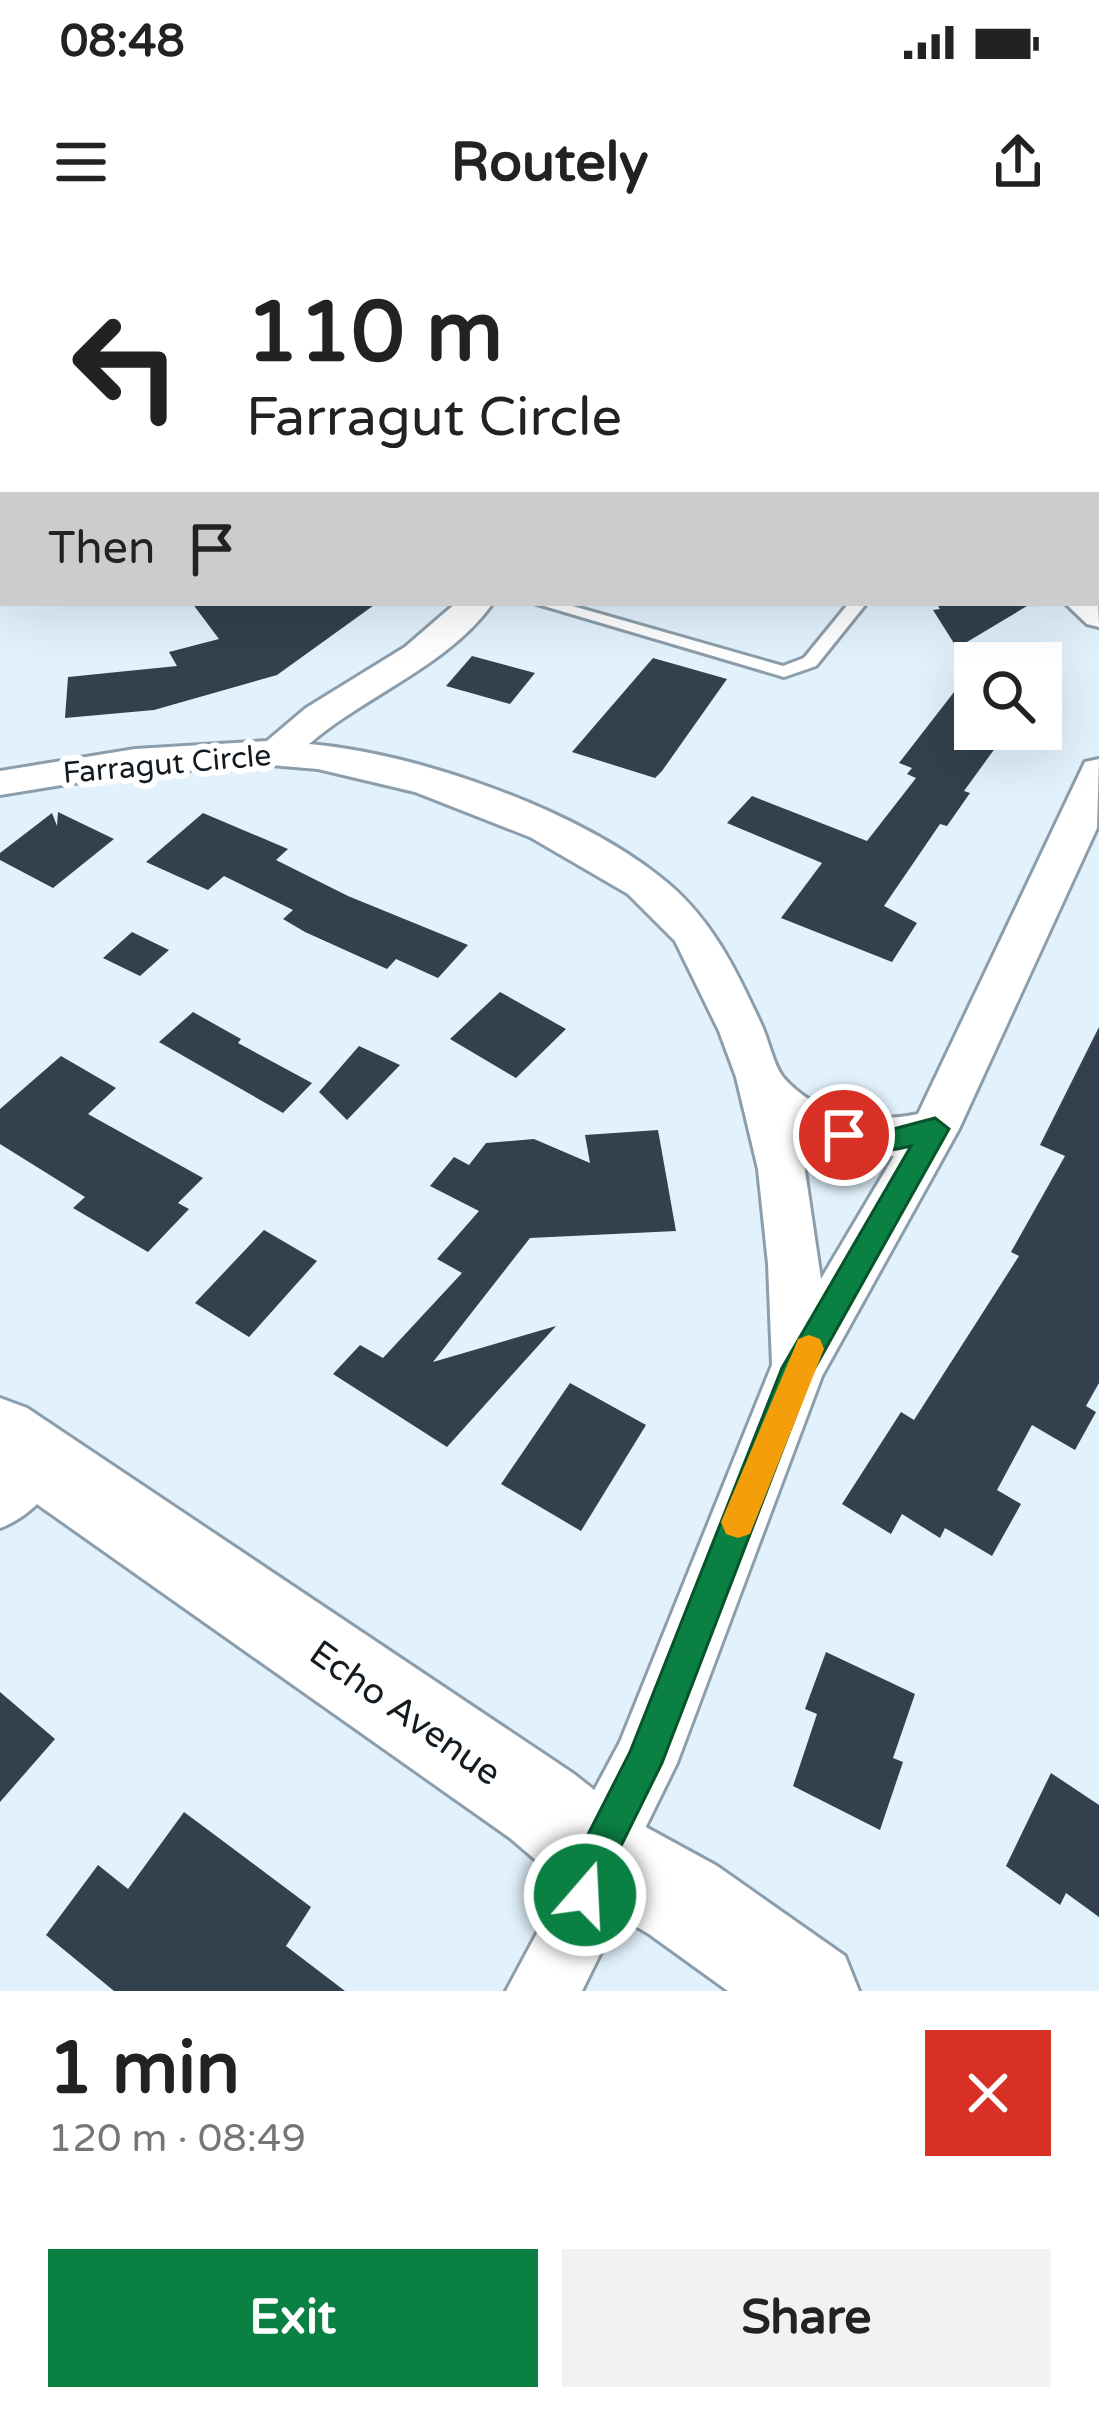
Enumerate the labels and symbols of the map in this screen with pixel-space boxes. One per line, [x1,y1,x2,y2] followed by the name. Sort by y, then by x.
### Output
[61,737,273,792] street label: Farragut Circle
[793,1084,895,1186] pin
[301,1631,509,1795] street label: Echo Avenue
[522,1832,648,1958] position arrow

